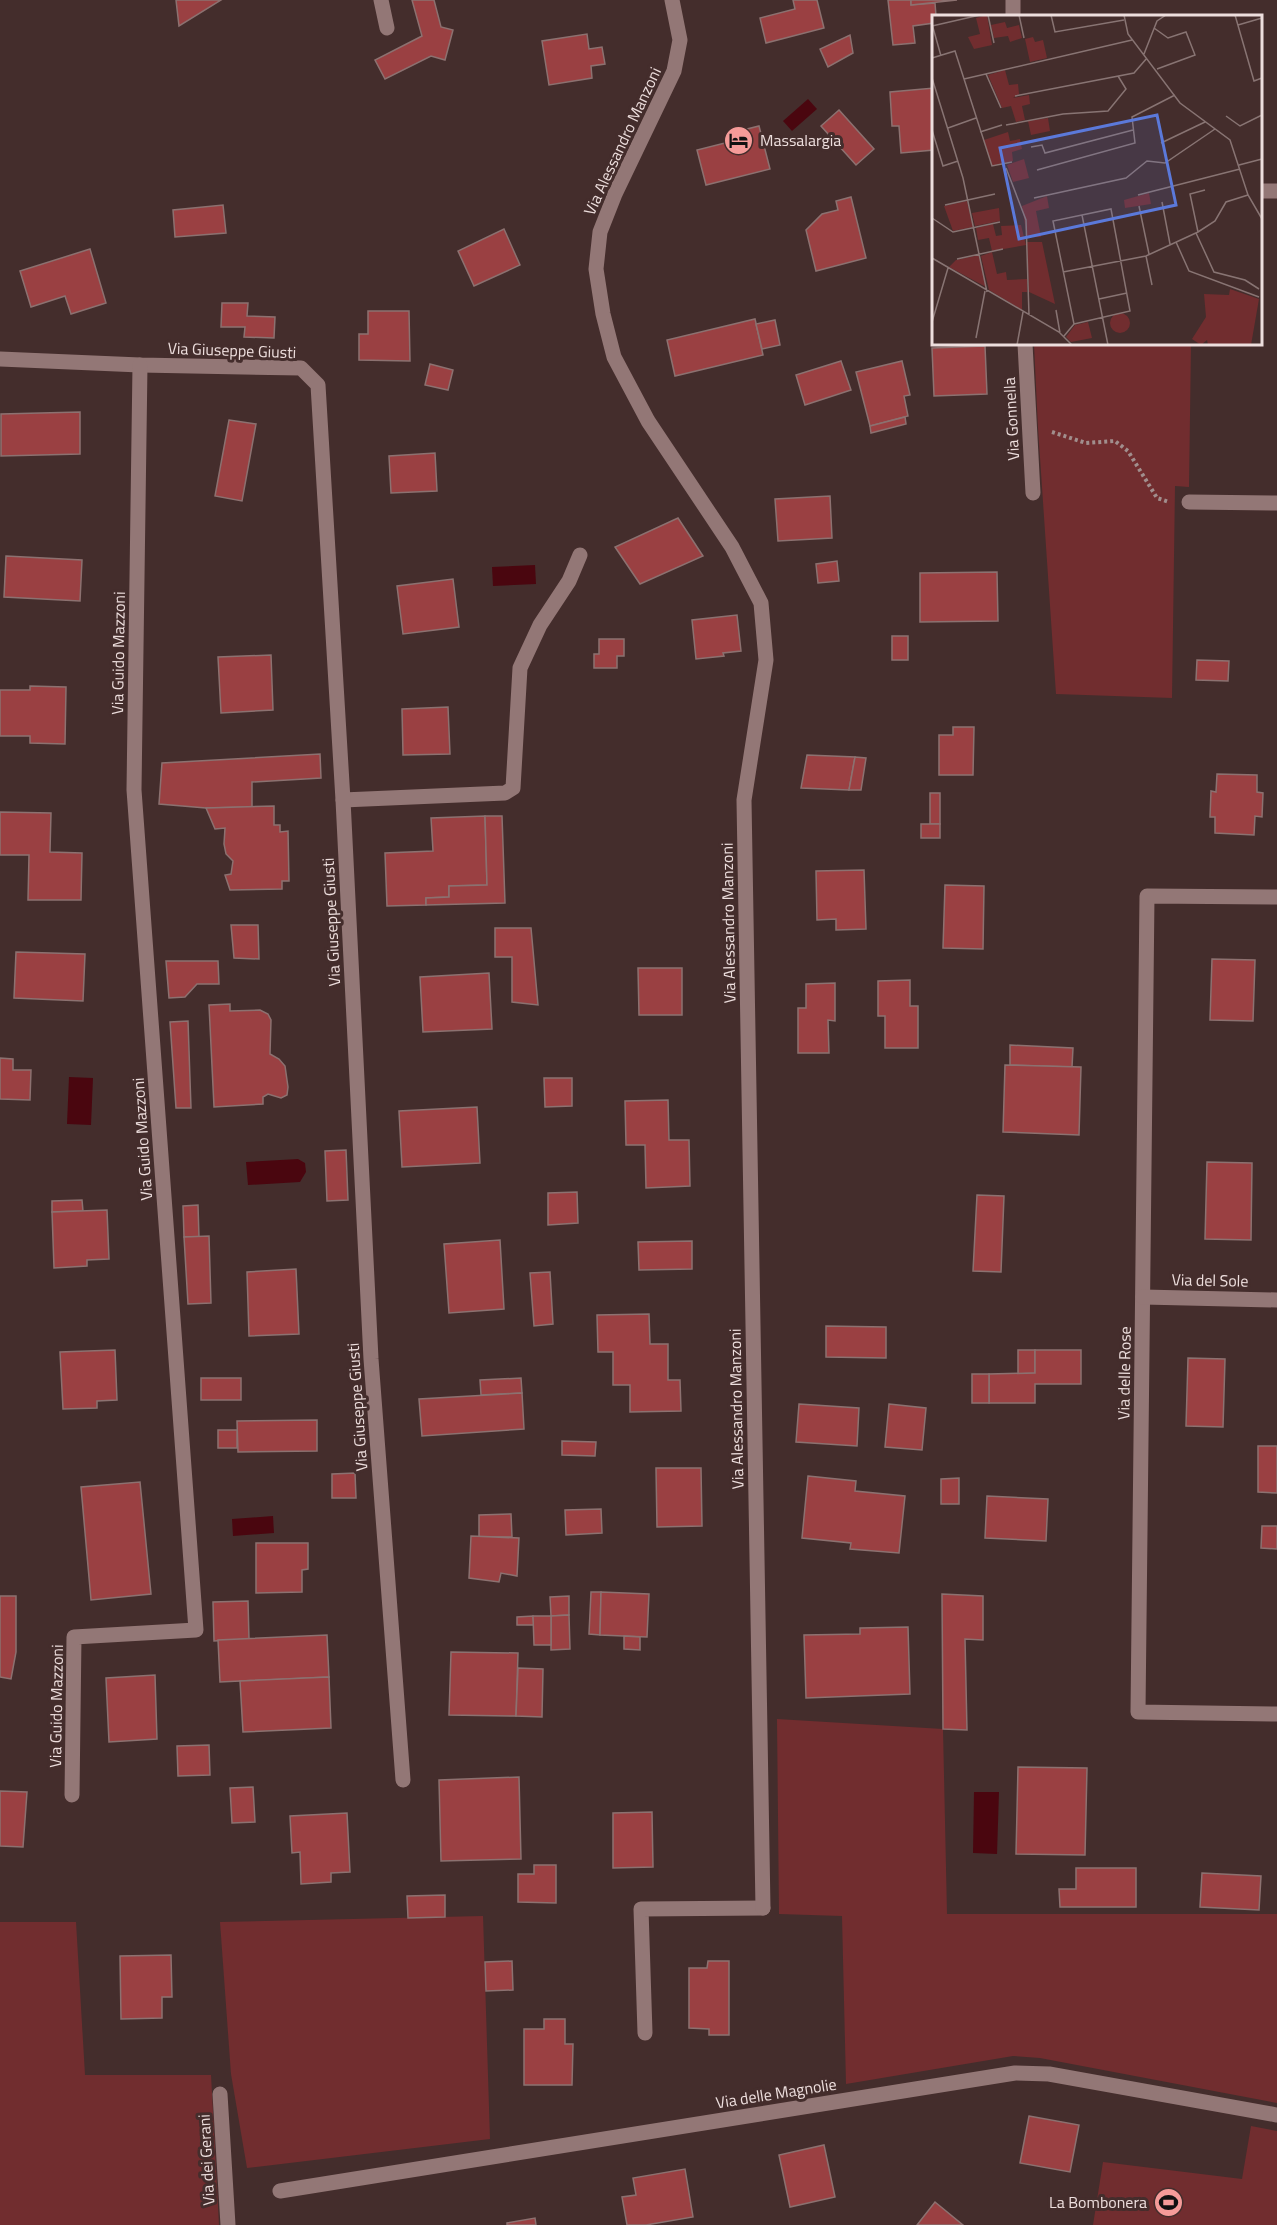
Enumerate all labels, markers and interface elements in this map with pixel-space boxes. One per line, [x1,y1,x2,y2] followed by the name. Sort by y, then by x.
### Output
[932,15,1262,345] inset map
[577,63,667,219] street label: Via Alessandro Manzoni
[723,124,755,156] hotel icon: Massalargia
[760,128,841,152] place label: Massalargia
[167,336,297,364] street label: Via Giuseppe Giusti
[997,377,1025,461] street label: Via Gonnella
[105,591,131,715] street label: Via Guido Mazzoni
[715,842,741,1004] street label: Via Alessandro Manzoni
[316,857,346,987] street label: Via Giuseppe Giusti
[126,1077,158,1201] street label: Via Guido Mazzoni
[1171,1267,1249,1293] street label: Via del Sole
[1111,1326,1137,1420] street label: Via delle Rose
[723,1328,749,1490] street label: Via Alessandro Manzoni
[341,1342,373,1472] street label: Via Giuseppe Giusti
[43,1644,69,1768] street label: Via Guido Mazzoni
[714,2072,838,2114] street label: Via delle Magnolie
[192,2114,220,2206] street label: Via dei Gerani
[1152,2186,1184,2218] sports icon: La Bombonera
[1049,2190,1147,2214] place label: La Bombonera

